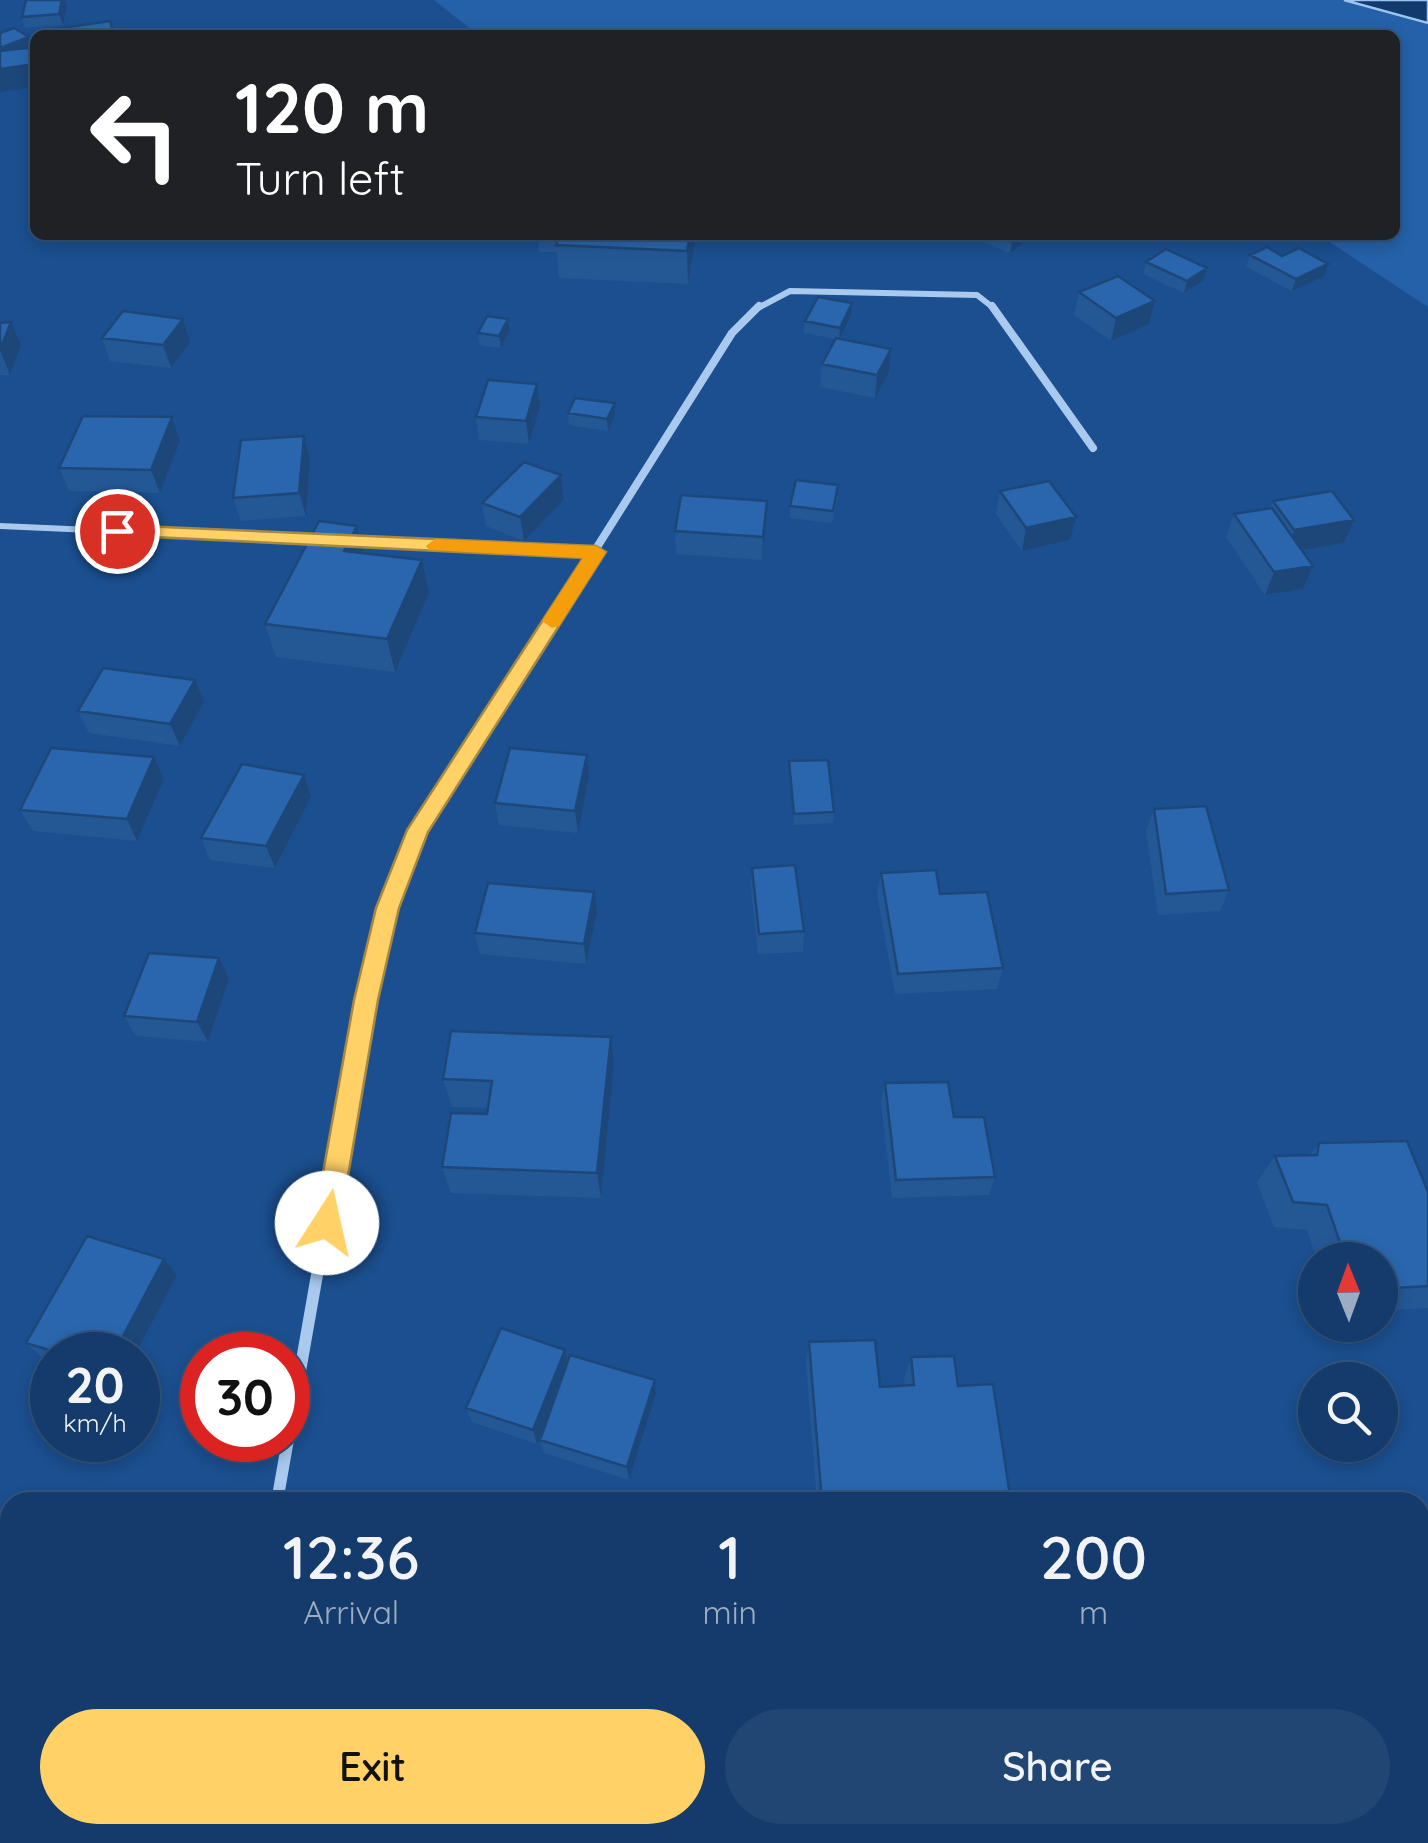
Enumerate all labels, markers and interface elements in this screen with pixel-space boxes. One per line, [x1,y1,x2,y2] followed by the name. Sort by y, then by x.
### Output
[235,63,429,151] text: 120 m
[70,70,200,200] icon: left
[235,150,405,206] text: Turn left
[75,489,160,574] pin
[90,504,145,559] icon: arrive
[275,1171,379,1275] position arrow
[1298,1242,1398,1342] north arrow
[1298,1242,1398,1462] map controls
[180,1332,310,1462] speed limit sign: 30
[65,1353,125,1416] text: 20
[1298,1362,1398,1462] button: search
[63,1407,127,1438] text: km/h
[283,1519,419,1594] text: 12:36
[718,1519,741,1594] text: 1
[1040,1519,1147,1594] text: 200
[303,1592,399,1632] text: Arrival
[702,1592,757,1632] text: min
[1079,1592,1108,1632] text: m
[40,1709,705,1824] button: Exit
[725,1709,1390,1824] button: Share

